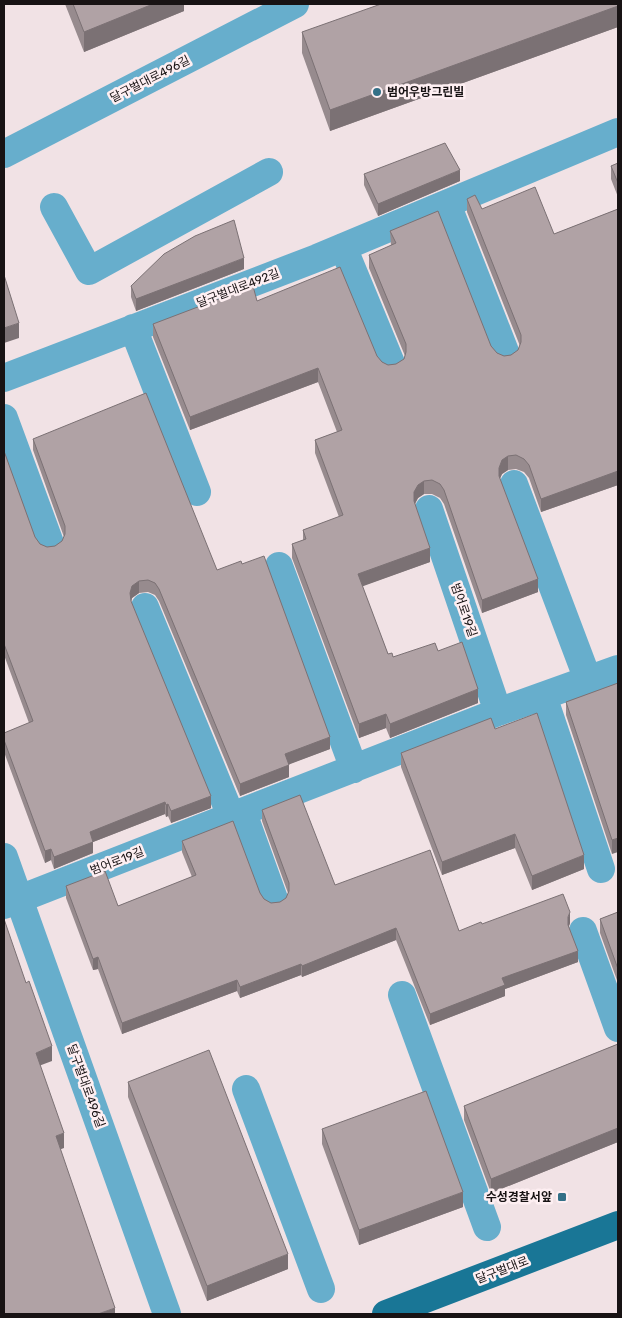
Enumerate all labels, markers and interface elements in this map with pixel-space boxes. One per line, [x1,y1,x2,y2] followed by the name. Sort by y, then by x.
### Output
[108,53,192,105] street label: 달구벌대로496길
[387,85,464,99] place label: 범어우방그린빌
[371,86,383,98] marker: 범어우방그린빌
[195,266,281,310] street label: 달구벌대로492길
[448,581,480,639] street label: 범어로19길
[88,844,146,878] street label: 범어로19길
[64,1042,108,1130] street label: 달구벌대로496길
[486,1190,552,1204] place label: 수성경찰서앞
[556,1191,568,1203] marker: 수성경찰서앞
[474,1254,530,1286] street label: 달구벌대로

